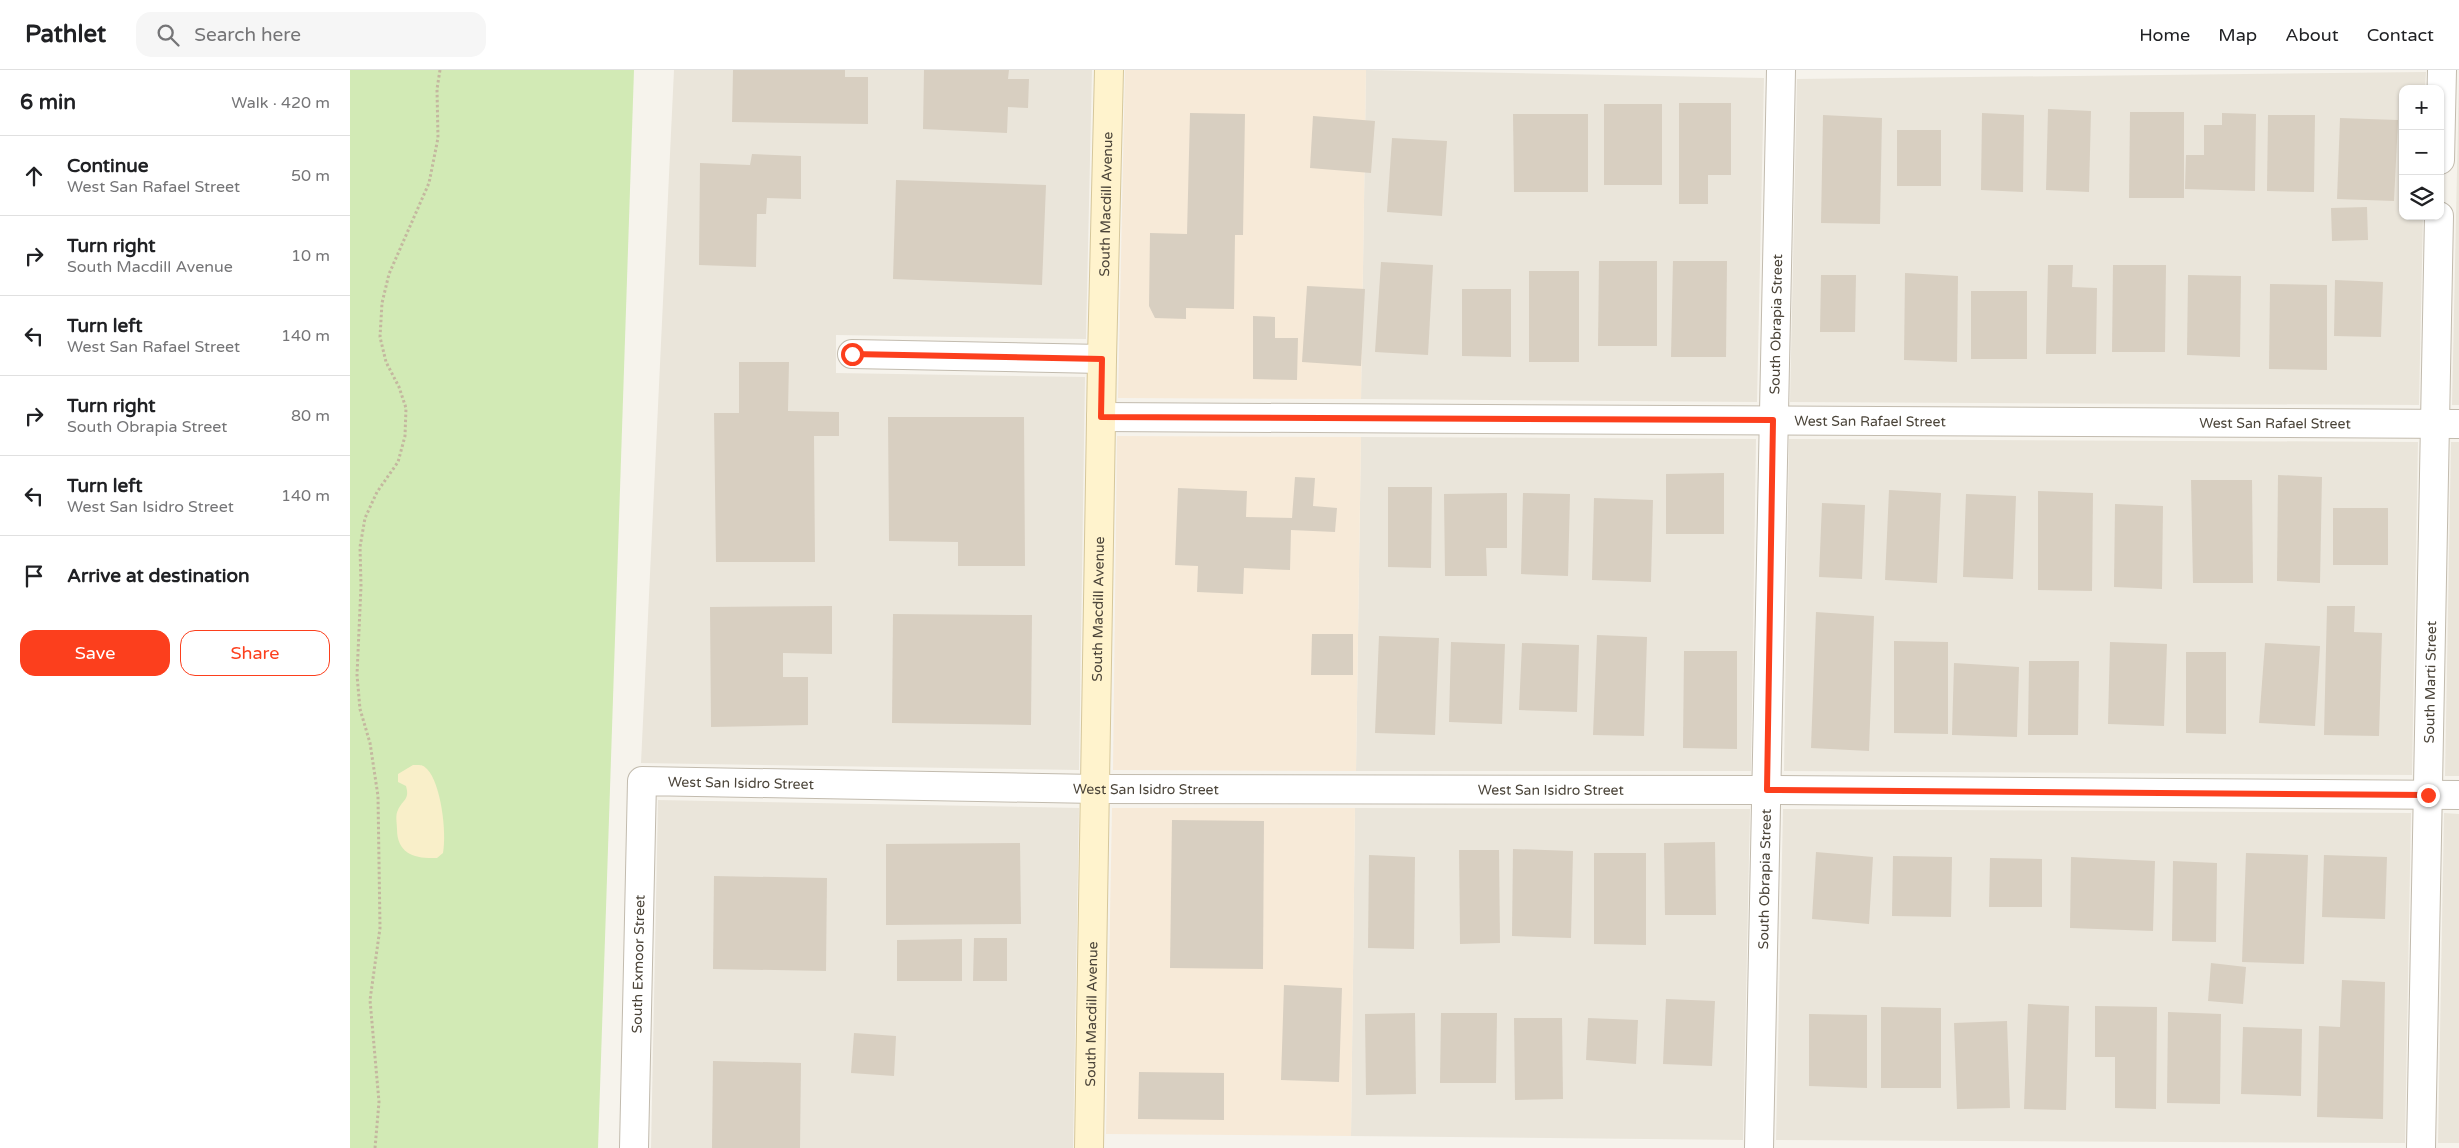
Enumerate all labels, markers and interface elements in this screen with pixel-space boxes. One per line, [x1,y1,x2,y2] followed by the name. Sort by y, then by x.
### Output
[136,12,486,57] search box
[25,20,106,49] text: Pathlet
[154,21,182,49] icon: search
[194,24,301,46] text: Search here
[2139,24,2190,46] text: Home
[2218,24,2257,46] text: Map
[2285,24,2339,46] text: About
[2367,24,2434,46] text: Contact
[2399,85,2444,220] map controls
[2399,85,2444,130] button: +
[20,90,76,115] text: 6 min
[231,93,330,113] text: Walk · 420 m
[2399,130,2444,175] button: −
[1096,131,1117,277] street label: South Macdill Avenue
[67,155,149,177] text: Continue
[20,162,48,190] icon: ahead
[291,166,330,186] text: 50 m
[2399,175,2444,220] button: layers
[67,177,240,197] text: West San Rafael Street
[67,235,155,257] text: Turn right
[20,242,48,270] icon: right
[291,246,330,266] text: 10 m
[1766,253,1786,395] street label: South Obrapia Street
[67,257,233,277] text: South Macdill Avenue
[67,315,143,337] text: Turn left
[20,322,48,350] icon: left
[281,326,330,346] text: 140 m
[67,337,240,357] text: West San Rafael Street
[841,343,864,366] route start
[67,395,155,417] text: Turn right
[20,402,48,430] icon: right
[291,406,330,426] text: 80 m
[1794,413,1946,430] street label: West San Rafael Street
[2199,415,2351,432] street label: West San Rafael Street
[67,417,227,437] text: South Obrapia Street
[67,475,143,497] text: Turn left
[20,482,48,510] icon: left
[281,486,330,506] text: 140 m
[67,497,234,517] text: West San Isidro Street
[1089,536,1108,682] street label: South Macdill Avenue
[20,562,48,590] icon: arrive
[67,565,250,587] text: Arrive at destination
[2421,620,2440,744] street label: South Marti Street
[20,630,170,676] button: Save
[180,630,330,676] button: Share
[668,773,815,793] street label: West San Isidro Street
[1073,781,1220,798] street label: West San Isidro Street
[1478,782,1625,799] street label: West San Isidro Street
[2417,784,2440,807] route end
[1755,808,1775,949] street label: South Obrapia Street
[629,894,649,1034] street label: South Exmoor Street
[1082,941,1101,1087] street label: South Macdill Avenue

